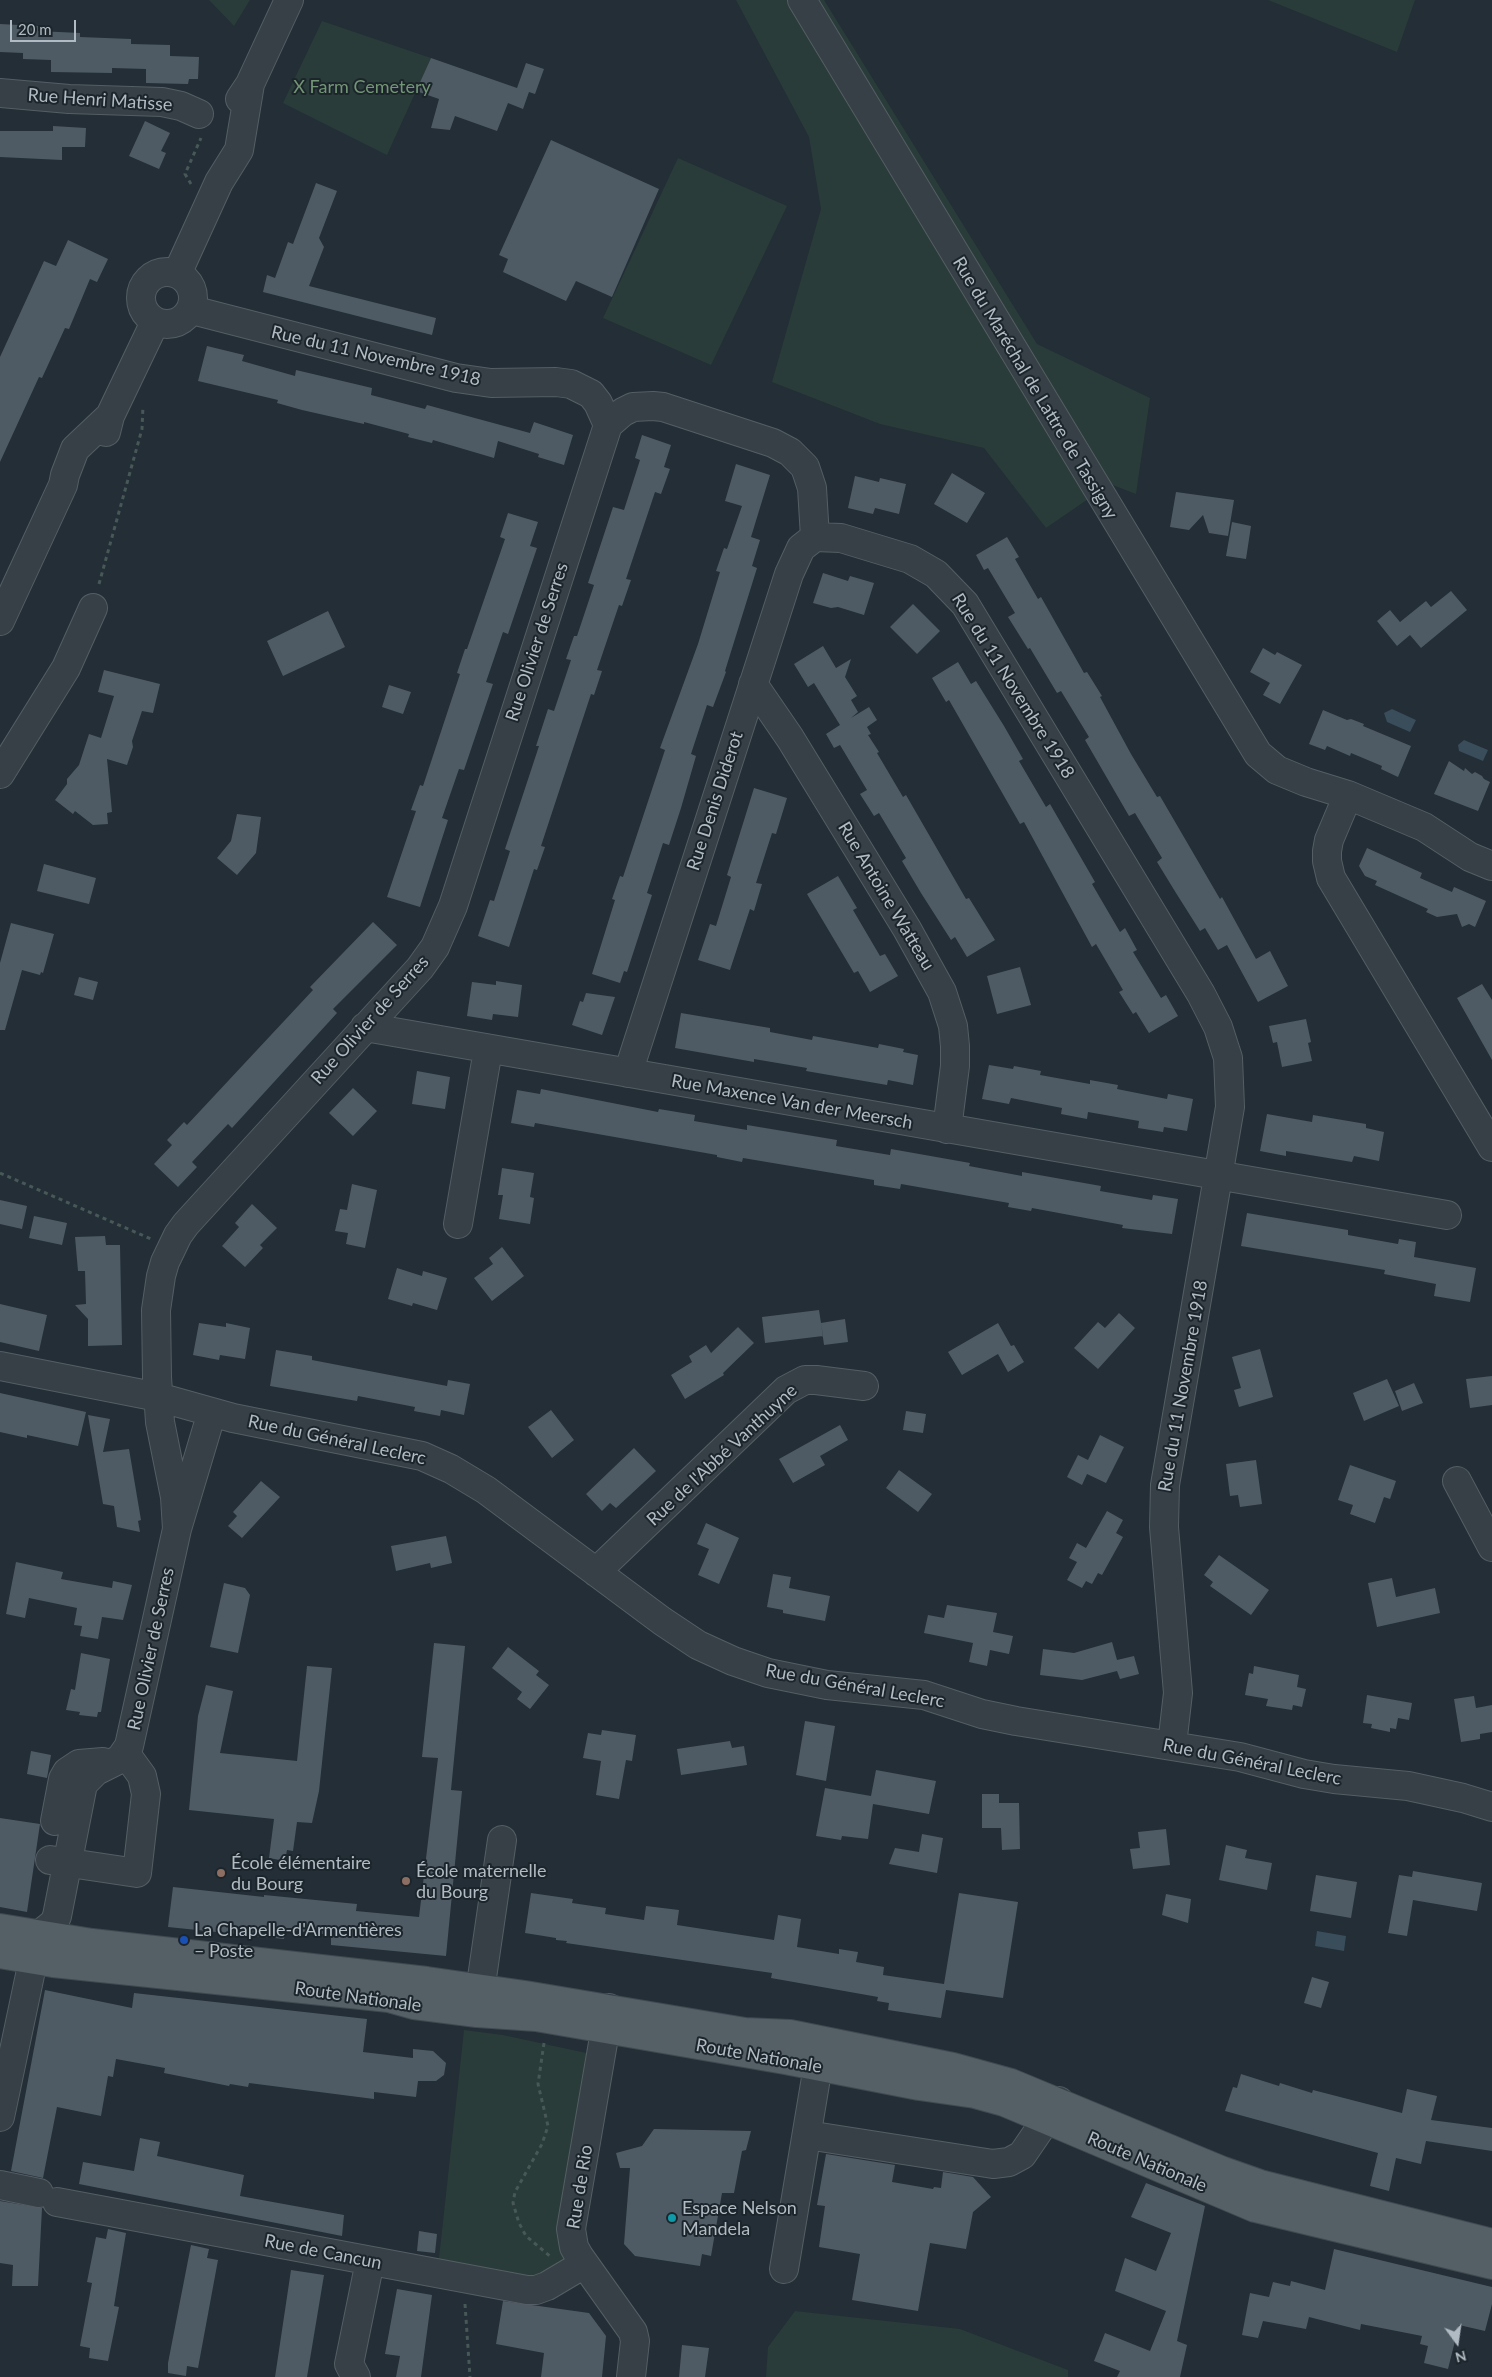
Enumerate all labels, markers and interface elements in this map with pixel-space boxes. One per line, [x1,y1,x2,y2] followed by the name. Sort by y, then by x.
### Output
[12,10,79,42] scale bar
[18,20,52,38] text: 20 m
[293,76,431,98] park label: X Farm Cemetery
[27,84,173,116] street label: Rue Henri Matisse
[948,253,1122,523] street label: Rue du Maréchal de Lattre de Tassigny
[269,321,483,391] street label: Rue du 11 Novembre 1918
[501,560,573,724] street label: Rue Olivier de Serres
[947,589,1079,783] street label: Rue du 11 Novembre 1918
[682,729,748,873] street label: Rue Denis Diderot
[833,818,939,974] street label: Rue Antoine Watteau
[307,951,433,1089] street label: Rue Olivier de Serres
[670,1070,914,1134] street label: Rue Maxence Van der Meersch
[1154,1279,1212,1493] street label: Rue du 11 Novembre 1918
[642,1380,802,1530] street label: Rue de l'Abbé Vanthuyne
[246,1411,428,1469] street label: Rue du Général Leclerc
[123,1566,179,1732] street label: Rue Olivier de Serres
[764,1660,946,1712] street label: Rue du Général Leclerc
[1161,1734,1343,1790] street label: Rue du Général Leclerc
[231,1852,371,1895] place label: École élémentaire du Bourg
[416,1860,547,1902] place label: École maternelle du Bourg
[215,1867,227,1879] marker: École élémentaire du Bourg
[400,1875,412,1887] marker: École maternelle du Bourg
[194,1919,402,1962] place label: La Chapelle-d'Armentières – Poste
[178,1934,190,1946] marker: La Chapelle-d'Armentières – Poste
[293,1977,423,2017] street label: Route Nationale
[694,2034,824,2078] street label: Route Nationale
[1084,2127,1210,2197] street label: Route Nationale
[563,2143,597,2231] street label: Rue de Rio
[682,2197,797,2240] place label: Espace Nelson Mandela
[666,2212,678,2224] marker: Espace Nelson Mandela
[263,2230,383,2274] street label: Rue de Cancun
[1432,2317,1482,2367] north arrow
[1453,2347,1468,2367] text: N

